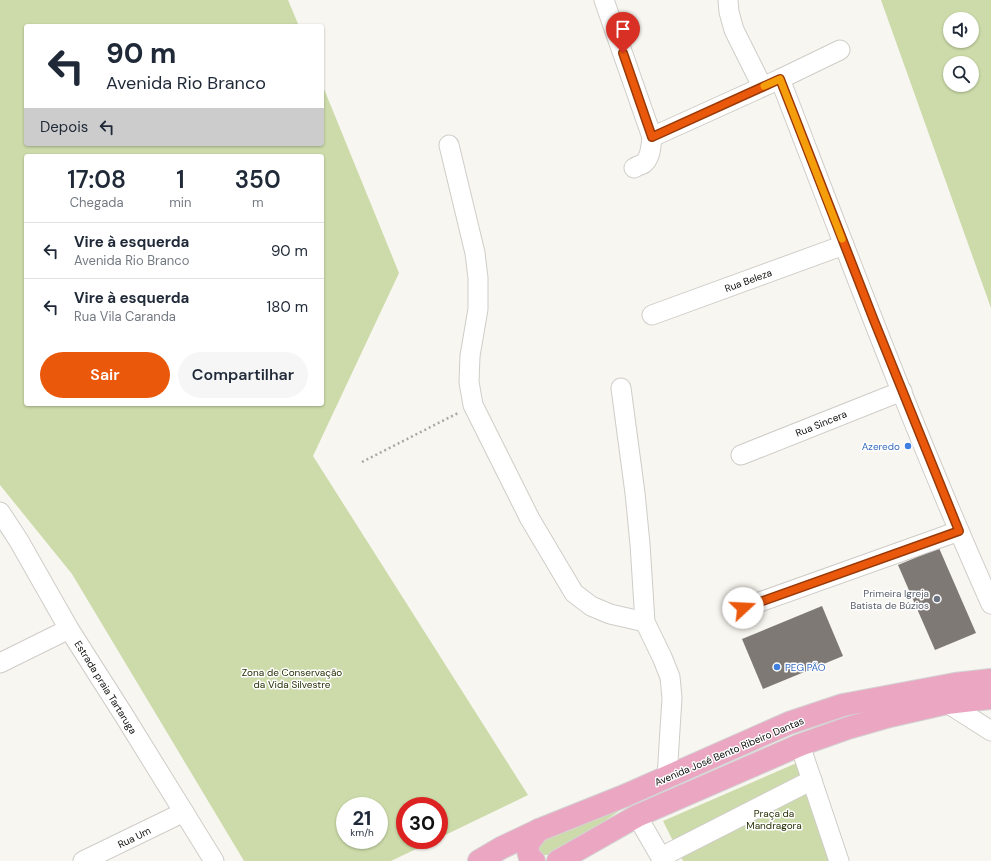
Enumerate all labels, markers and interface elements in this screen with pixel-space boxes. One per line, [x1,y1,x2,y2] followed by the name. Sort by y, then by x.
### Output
[606,12,640,53] pin
[943,12,979,92] map controls
[943,12,979,48] button: sound
[612,18,634,40] icon: arrive
[106,35,176,72] text: 90 m
[40,40,92,92] icon: left
[943,56,979,92] button: search
[106,71,266,95] text: Avenida Rio Branco
[96,116,118,138] icon: left
[40,117,88,137] text: Depois
[67,164,126,195] text: 17:08
[176,164,185,195] text: 1
[235,164,281,195] text: 350
[70,194,123,211] text: Chegada
[169,194,191,211] text: min
[252,194,264,211] text: m
[74,232,189,252] text: Vire à esquerda
[40,240,62,262] icon: left
[271,241,308,261] text: 90 m
[74,252,189,269] text: Avenida Rio Branco
[723,266,774,295] street label: Rua Beleza
[74,288,189,308] text: Vire à esquerda
[40,296,62,318] icon: left
[267,297,308,317] text: 180 m
[74,308,176,325] text: Rua Vila Caranda
[40,352,170,398] button: Sair
[178,352,308,398] button: Compartilhar
[794,407,849,440] street label: Rua Sincera
[862,440,900,453] place label: Azeredo
[903,441,913,451] marker: Azeredo
[722,587,764,629] position arrow
[850,587,929,612] place label: Primeira Igreja Batista de Búzios
[932,594,942,604] marker: Primeira Igreja Batista de Búzios
[72,638,140,736] street label: Estrada praia Tartaruga
[785,661,826,674] place label: PEG PÃO
[772,662,782,672] marker: PEG PÃO
[242,666,342,691] park label: Zona de Conservação da Vida Silvestre
[653,714,806,789] street label: Avenida José Bento Ribeiro Dantas
[396,797,448,849] speed limit sign: 30
[353,805,371,831] text: 21
[746,807,802,832] park label: Praça da Mandragora
[116,824,153,851] street label: Rua Um
[350,826,374,839] text: km/h

